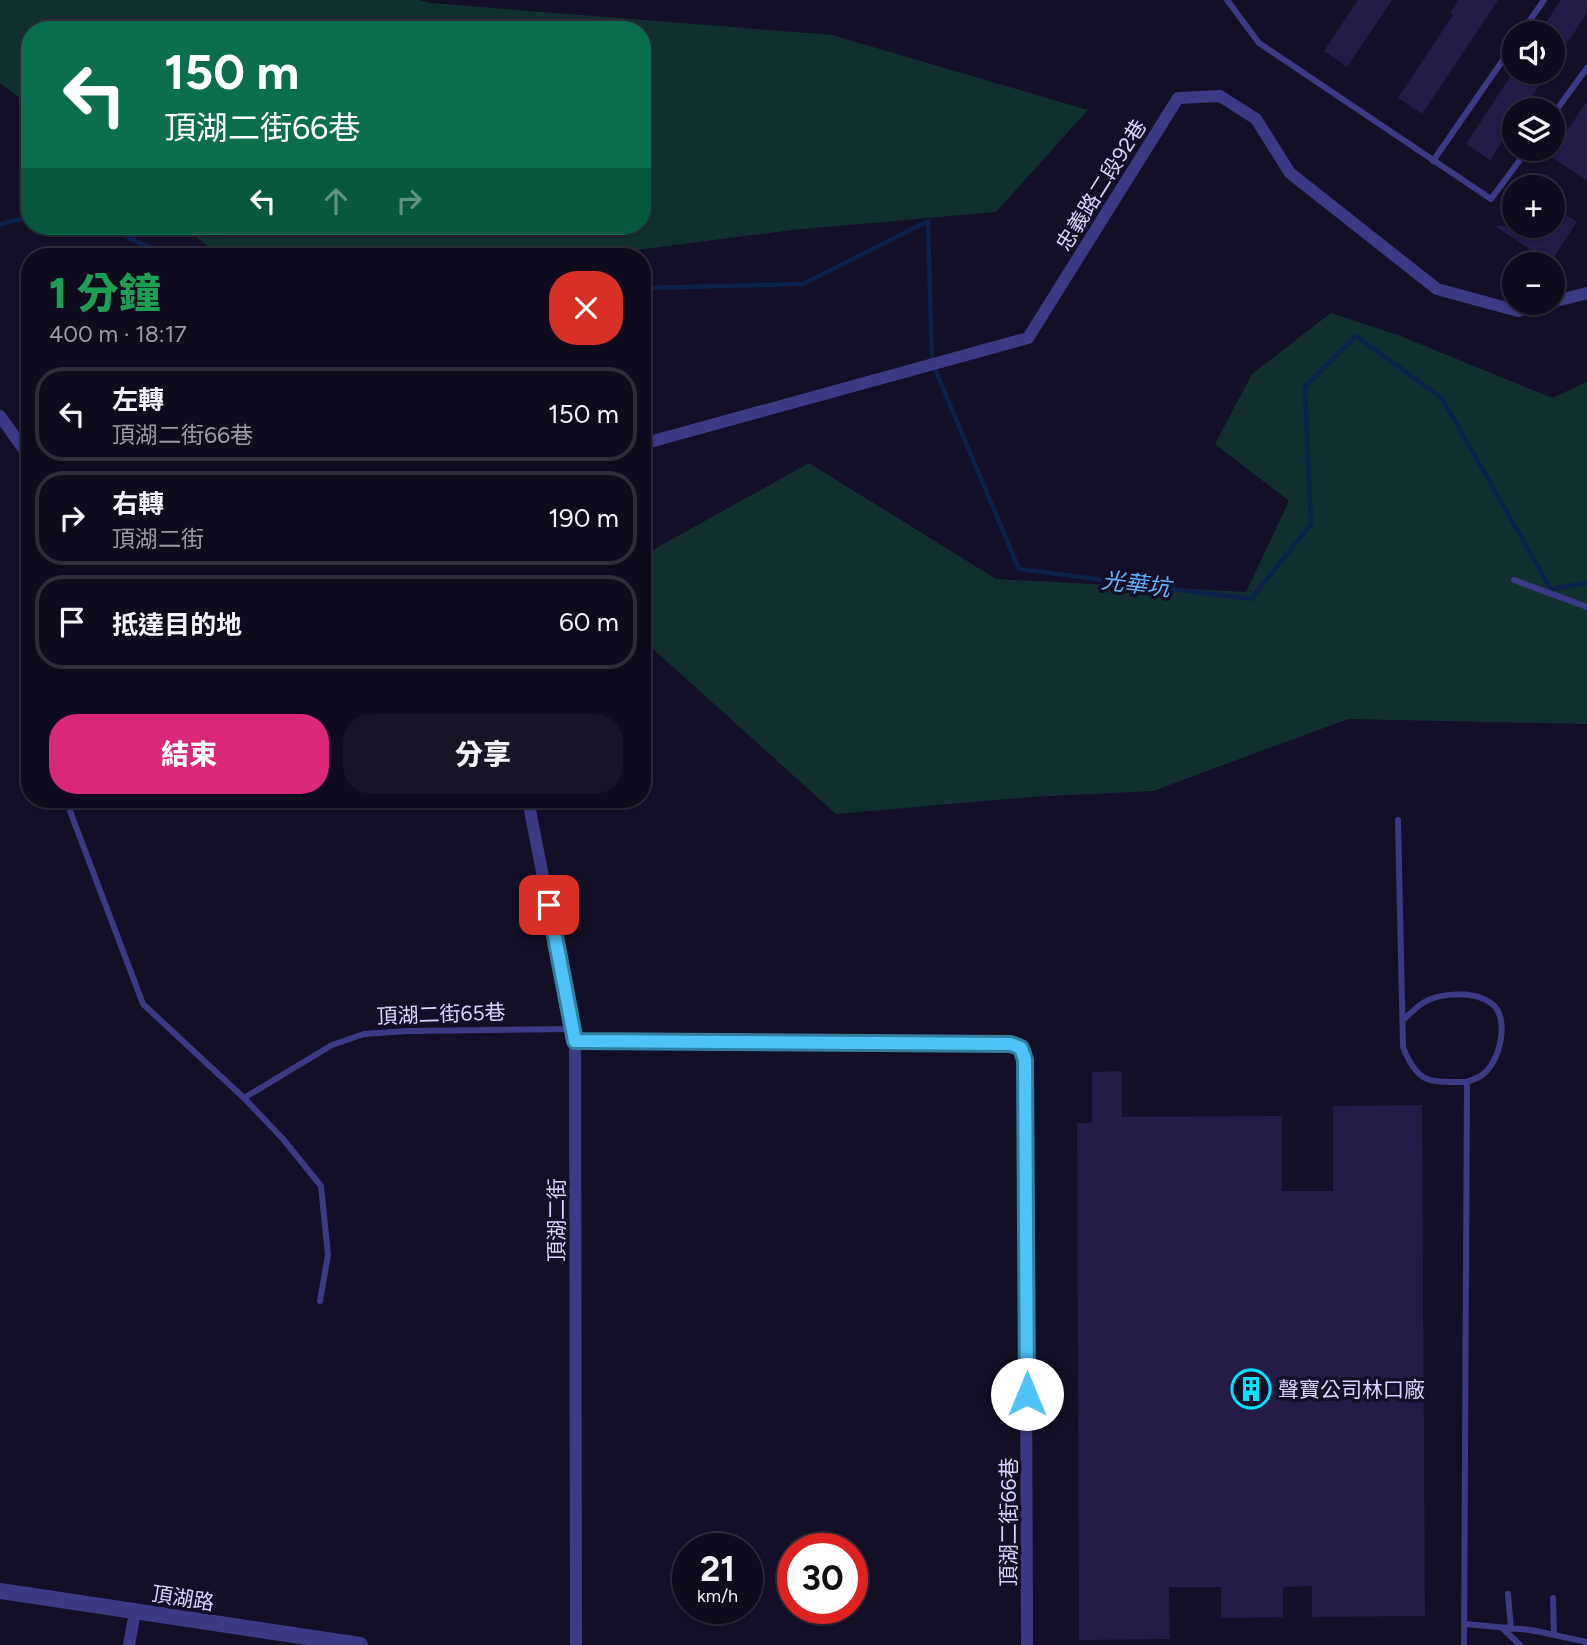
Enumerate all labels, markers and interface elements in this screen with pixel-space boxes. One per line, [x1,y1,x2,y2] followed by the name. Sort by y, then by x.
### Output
[1502,21,1565,315] map controls
[1502,21,1565,84] button: sound
[164,42,299,101] text: 150 m
[49,49,140,140] icon: left
[1502,98,1565,161] button: layers
[164,109,360,147] text: 頂湖二街66巷
[1051,115,1151,255] street label: 忠義路二段92巷
[1502,175,1565,238] button: +
[244,182,282,220] icon: left
[317,182,355,220] icon: ahead
[390,182,428,220] icon: right
[1502,252,1565,315] button: −
[49,268,161,319] text: 1 分鐘
[549,271,623,345] button: close
[49,320,187,348] text: 400 m · 18:17
[112,384,164,416] text: 左轉
[53,395,91,433] icon: left
[548,398,619,430] text: 150 m
[112,421,253,449] text: 頂湖二街66巷
[112,488,164,520] text: 右轉
[53,499,91,537] icon: right
[548,502,619,534] text: 190 m
[112,525,204,553] text: 頂湖二街
[1100,566,1175,602] water label: 光華坑
[53,603,91,641] icon: arrive
[559,606,619,638] text: 60 m
[112,609,242,641] text: 抵達目的地
[49,714,329,794] button: 結束
[343,714,623,794] button: 分享
[519,875,579,935] pin
[530,886,568,924] icon: arrive
[376,999,506,1029] street label: 頂湖二街65巷
[544,1178,569,1262] street label: 頂湖二街
[990,1357,1064,1431] position arrow
[1230,1368,1272,1410] building icon: 聲寶公司林口廠
[1278,1377,1425,1402] place label: 聲寶公司林口廠
[996,1458,1021,1586] street label: 頂湖二街66巷
[777,1533,868,1624] speed limit sign: 30
[700,1548,735,1590] text: 21
[150,1581,216,1615] street label: 頂湖路
[697,1585,738,1607] text: km/h

